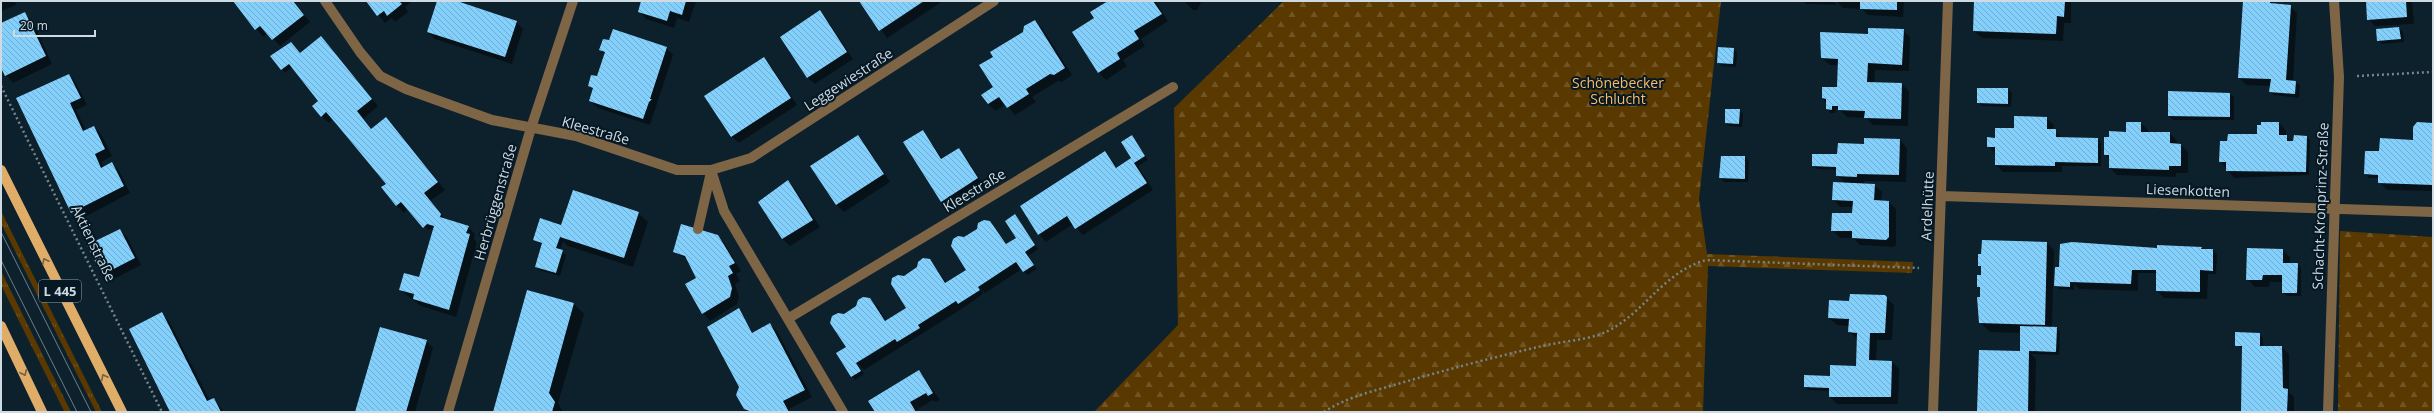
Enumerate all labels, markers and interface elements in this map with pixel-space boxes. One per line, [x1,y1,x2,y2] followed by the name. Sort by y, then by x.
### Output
[14,12,95,38] scale bar
[20,17,48,34] text: 20 m
[800,43,896,115] street label: Leggewiestraße
[1572,73,1664,108] park label: Schönebecker Schlucht
[560,111,632,149] street label: Kleestraße
[2308,122,2332,290] street label: Schacht-Kronprinz-Straße
[469,141,521,262] street label: Herbrüggenstraße
[939,164,1009,216] street label: Kleestraße
[1916,171,1938,241] street label: Ardelhütte
[2146,179,2230,201] street label: Liesenkotten
[67,202,121,285] street label: Aktienstraße
[42,258,50,266] one-way arrow
[39,280,81,302] road number: L 445
[19,369,27,377] one-way arrow
[101,374,109,381] one-way arrow

